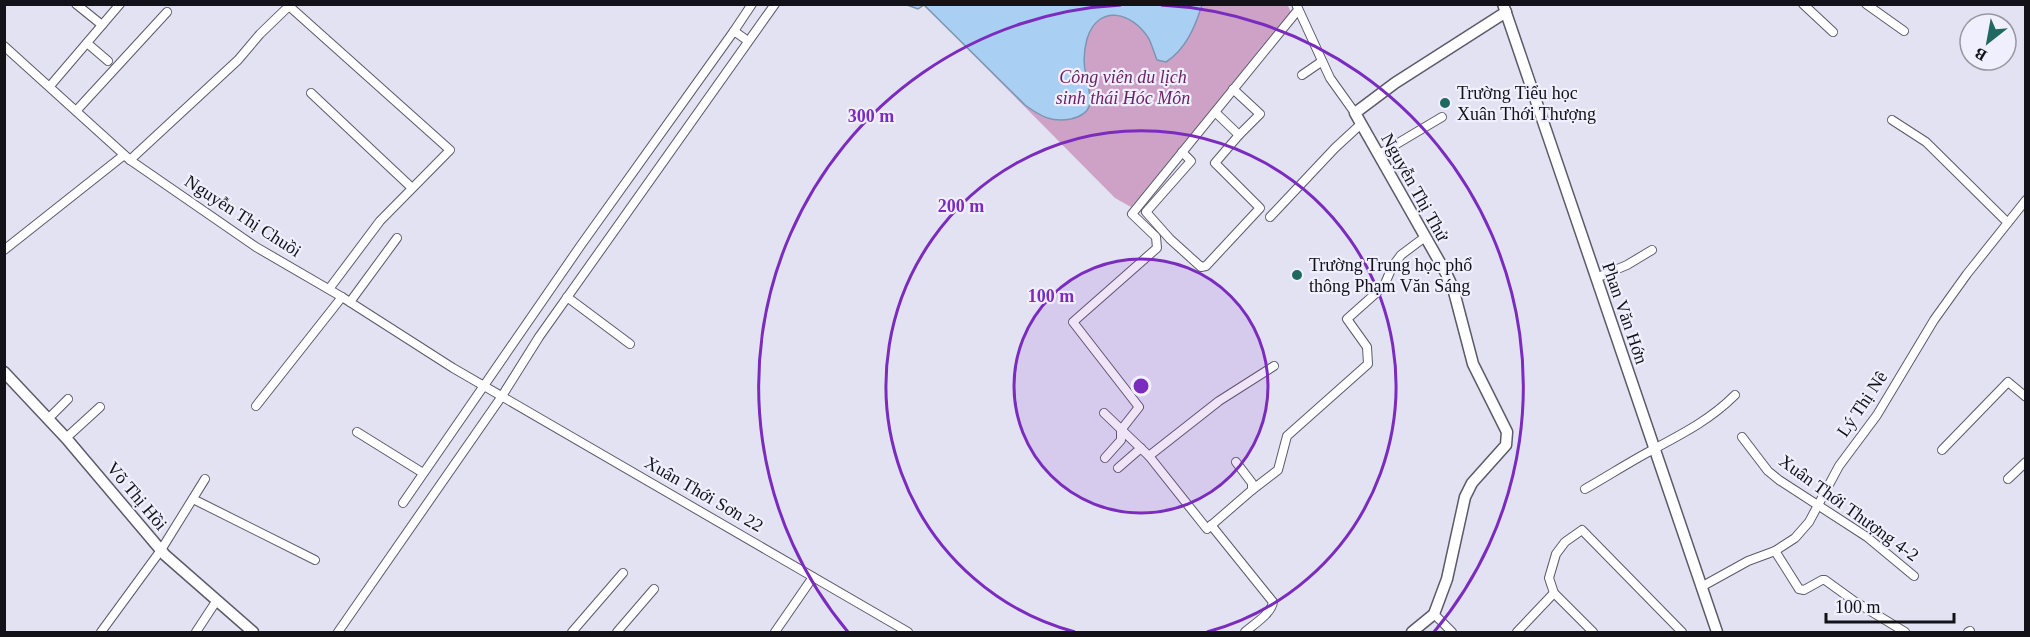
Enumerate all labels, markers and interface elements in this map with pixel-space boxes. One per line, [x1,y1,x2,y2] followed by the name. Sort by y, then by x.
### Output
[1958,12,2018,72] north arrow
[1971,44,1989,64] text: B
[1056,67,1190,108] park label: Công viên du lịch sinh thái Hóc Môn
[1457,83,1596,124] place label: Trường Tiểu học Xuân Thới Thượng
[1438,96,1452,110] marker: Trường Tiểu học Xuân Thới Thượng
[848,106,894,126] text: 300 m
[1377,130,1453,245] street label: Nguyễn Thị Thử
[181,171,305,261] street label: Nguyễn Thị Chuồi
[938,196,984,216] text: 200 m
[1309,255,1472,296] place label: Trường Trung học phổ thông Phạm Văn Sáng
[1598,260,1652,366] street label: Phan Văn Hớn
[1290,268,1304,282] marker: Trường Trung học phổ thông Phạm Văn Sáng
[1028,286,1074,306] text: 100 m
[1833,367,1891,441] street label: Lý Thị Nê
[1131,376,1151,396] centre of rings
[1775,451,1923,565] street label: Xuân Thới Thượng 4-2
[641,452,767,536] street label: Xuân Thới Sơn 22
[103,458,171,534] street label: Võ Thị Hồi
[1826,586,1954,624] scale bar
[1835,597,1881,617] text: 100 m

